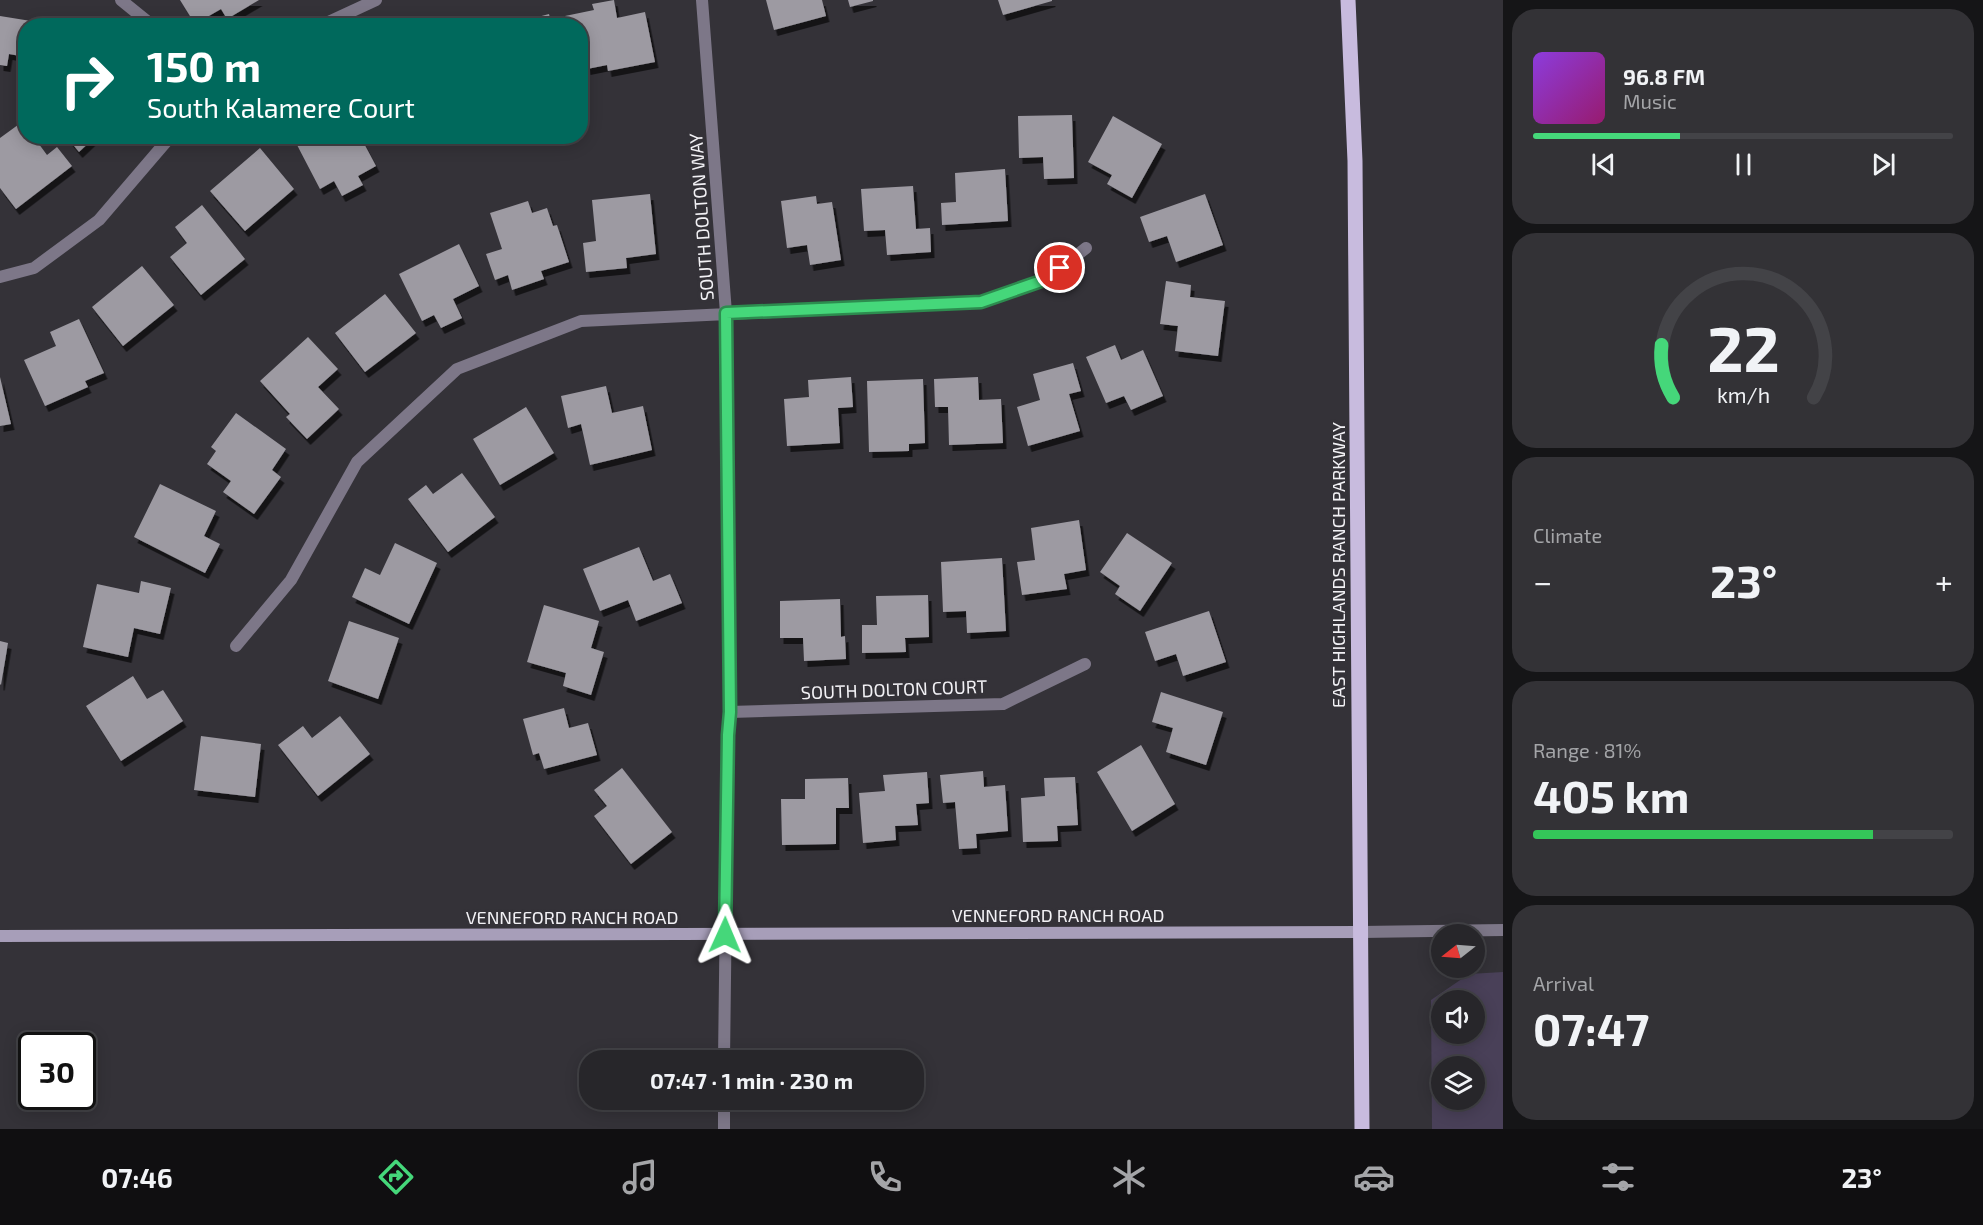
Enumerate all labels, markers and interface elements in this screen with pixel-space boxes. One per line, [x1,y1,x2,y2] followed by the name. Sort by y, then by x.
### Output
[147,40,261,90] text: 150 m
[48,42,126,120] icon: right
[1623,63,1705,89] text: 96.8 FM
[1623,89,1677,113] text: Music
[147,91,415,123] text: South Kalamere Court
[684,132,718,301] street label: SOUTH DOLTON WAY
[1587,148,1620,181] icon: previous
[1727,148,1760,181] icon: pause
[1867,148,1900,181] icon: next
[1034,242,1085,293] pin
[1043,251,1076,284] icon: arrive
[1707,310,1779,385] text: 22
[1716,382,1770,407] text: km/h
[1327,421,1349,708] street label: EAST HIGHLANDS RANCH PARKWAY
[1533,523,1602,547] text: Climate
[1710,553,1777,607] text: 23°
[1533,561,1552,601] text: −
[1935,561,1953,601] text: +
[800,675,988,703] street label: SOUTH DOLTON COURT
[1533,738,1641,762] text: Range · 81%
[1533,768,1689,822] text: 405 km
[693,903,757,967] position arrow
[952,904,1164,926] street label: VENNEFORD RANCH ROAD
[466,906,678,928] street label: VENNEFORD RANCH ROAD
[1431,924,1485,978] north arrow
[1431,924,1485,1110] map controls
[1533,971,1594,995] text: Arrival
[1431,990,1485,1044] button: sound
[1533,1001,1649,1055] text: 07:47
[18,1032,96,1110] speed limit sign: 30
[1431,1056,1485,1110] button: layers
[650,1067,853,1093] text: 07:47 · 1 min · 230 m
[375,1156,417,1198] icon: directions
[619,1156,661,1198] icon: music
[864,1156,906,1198] icon: phone
[1108,1156,1150,1198] icon: climate
[1353,1156,1395,1198] icon: car
[1597,1156,1639,1198] icon: filters
[101,1161,173,1193] text: 07:46
[1841,1161,1882,1193] text: 23°

